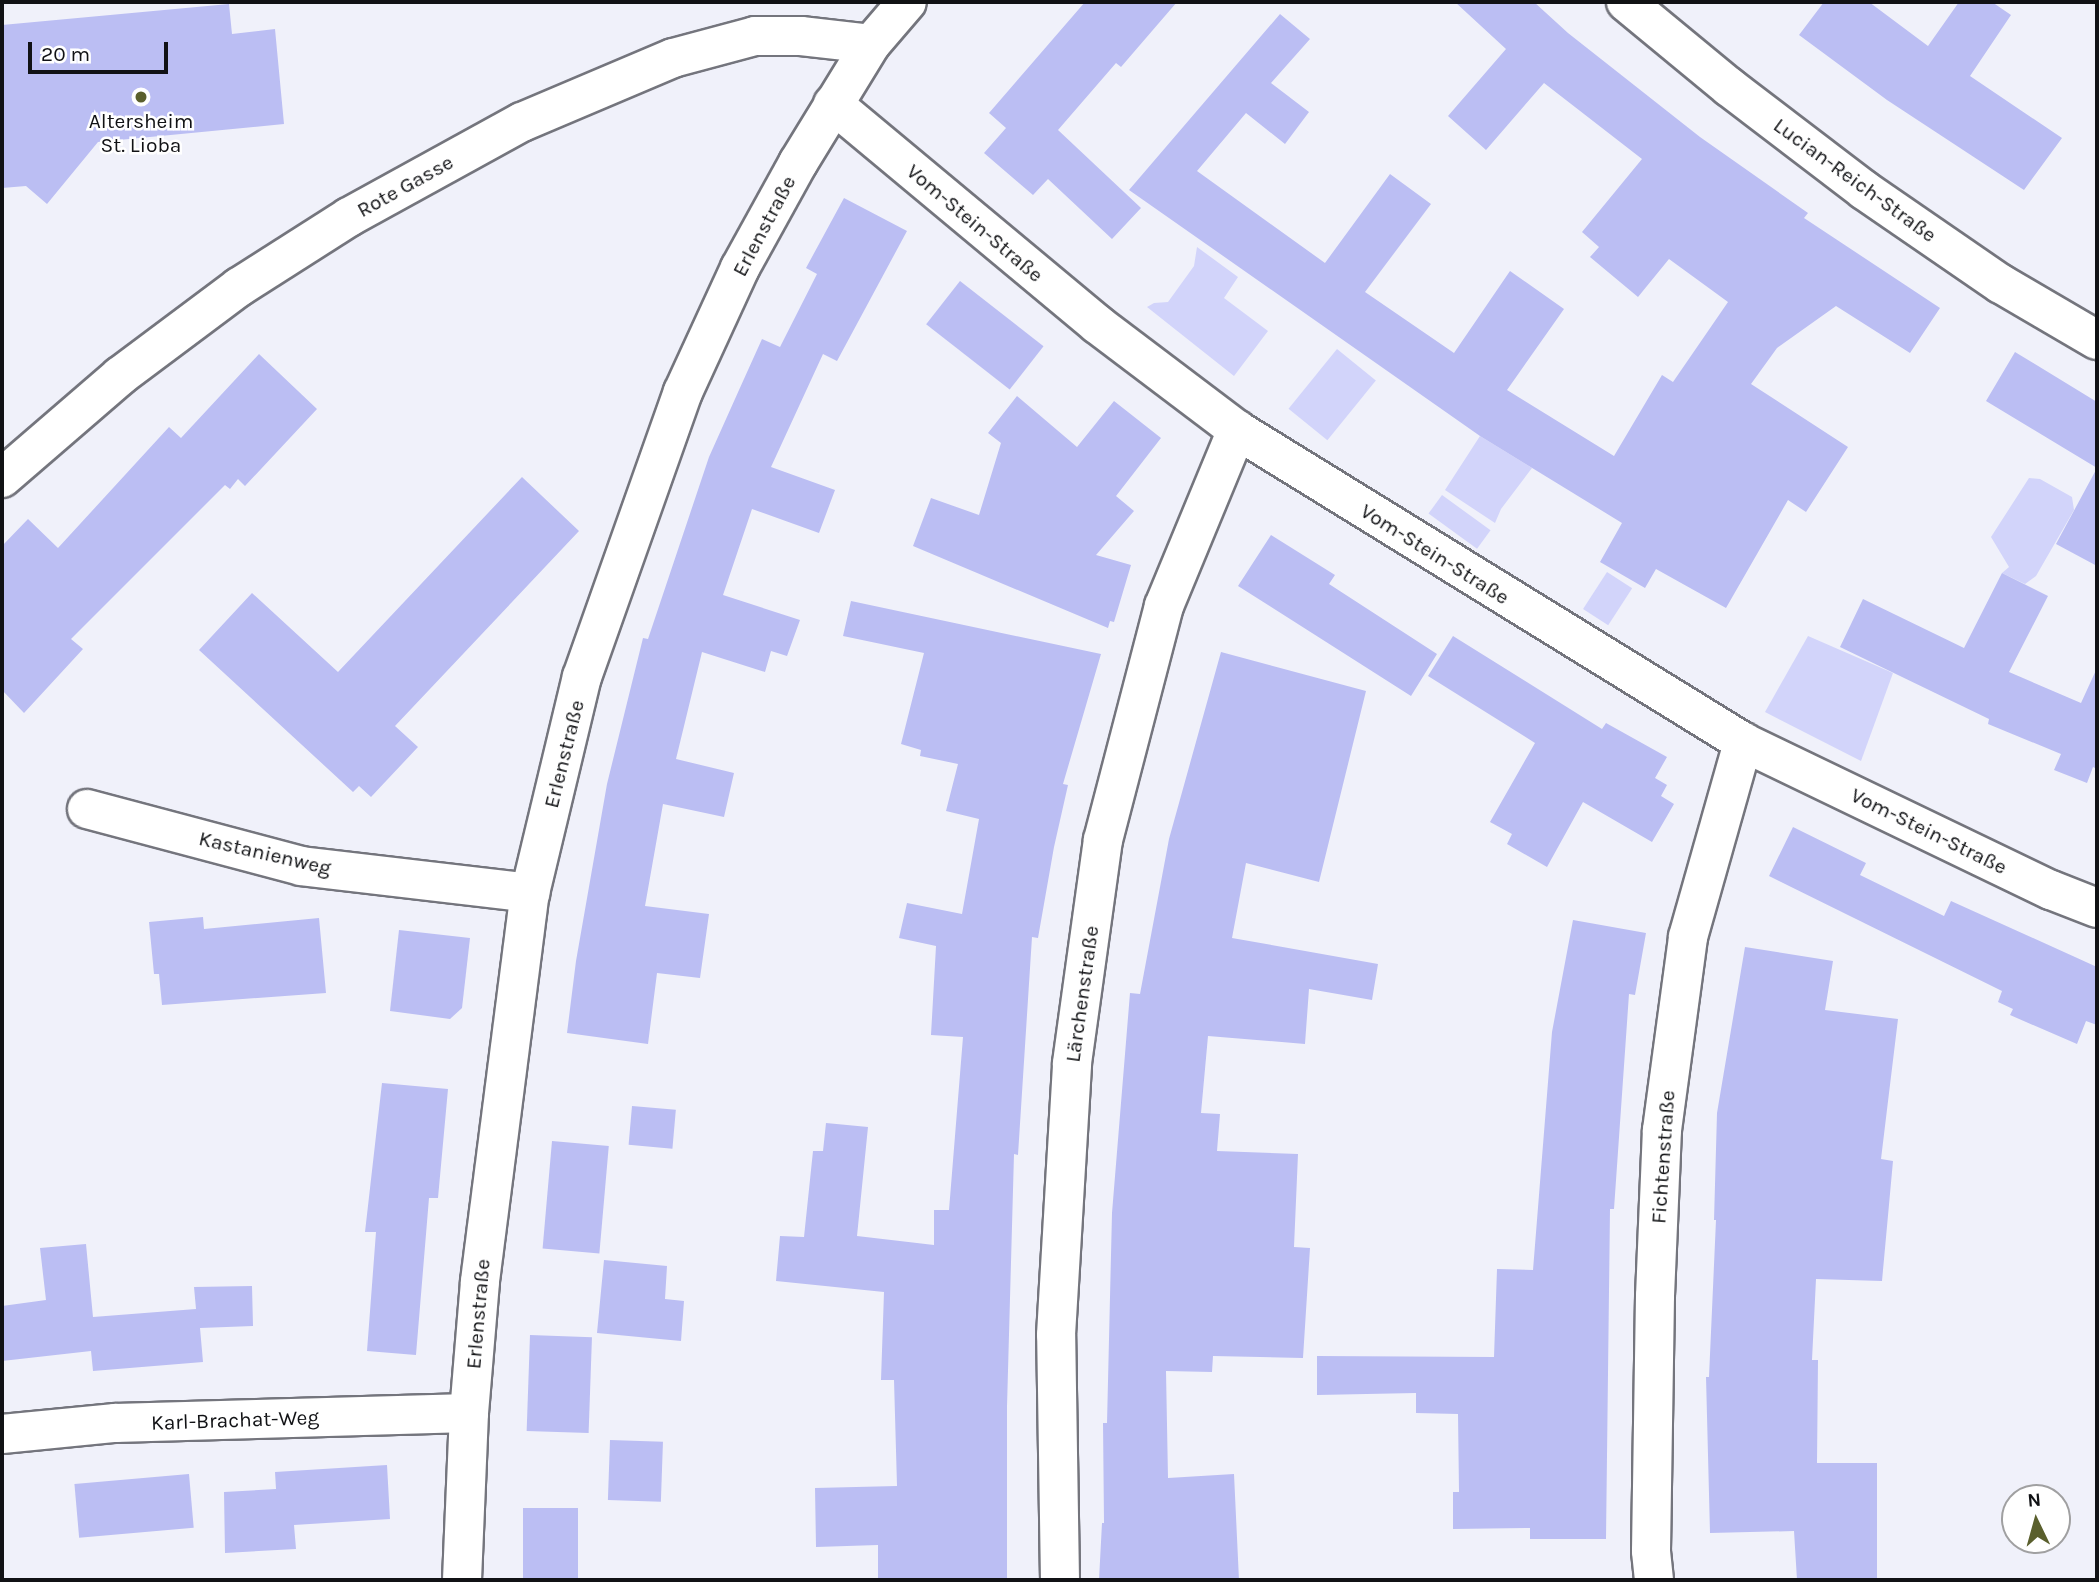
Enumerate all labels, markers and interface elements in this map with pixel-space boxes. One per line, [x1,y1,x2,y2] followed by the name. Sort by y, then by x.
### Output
[32,28,172,72] scale bar
[41,42,90,66] text: 20 m
[133,89,149,105] marker: Altersheim St. Lioba
[89,108,193,158] place label: Altersheim St. Lioba
[1769,112,1941,248] street label: Lucian-Reich-Straße
[353,149,457,223] street label: Rote Gasse
[902,159,1048,287] street label: Vom-Stein-Straße
[727,171,801,281] street label: Erlenstraße
[1356,498,1514,610] street label: Vom-Stein-Straße
[538,697,590,811] street label: Erlenstraße
[1847,782,2011,880] street label: Vom-Stein-Straße
[196,826,334,880] street label: Kastanienweg
[1060,924,1104,1064] street label: Lärchenstraße
[1646,1089,1680,1225] street label: Fichtenstraße
[461,1258,495,1370] street label: Erlenstraße
[150,1404,320,1436] street label: Karl-Brachat-Weg
[2001,1484,2071,1554] north arrow
[2027,1489,2042,1512] text: N

